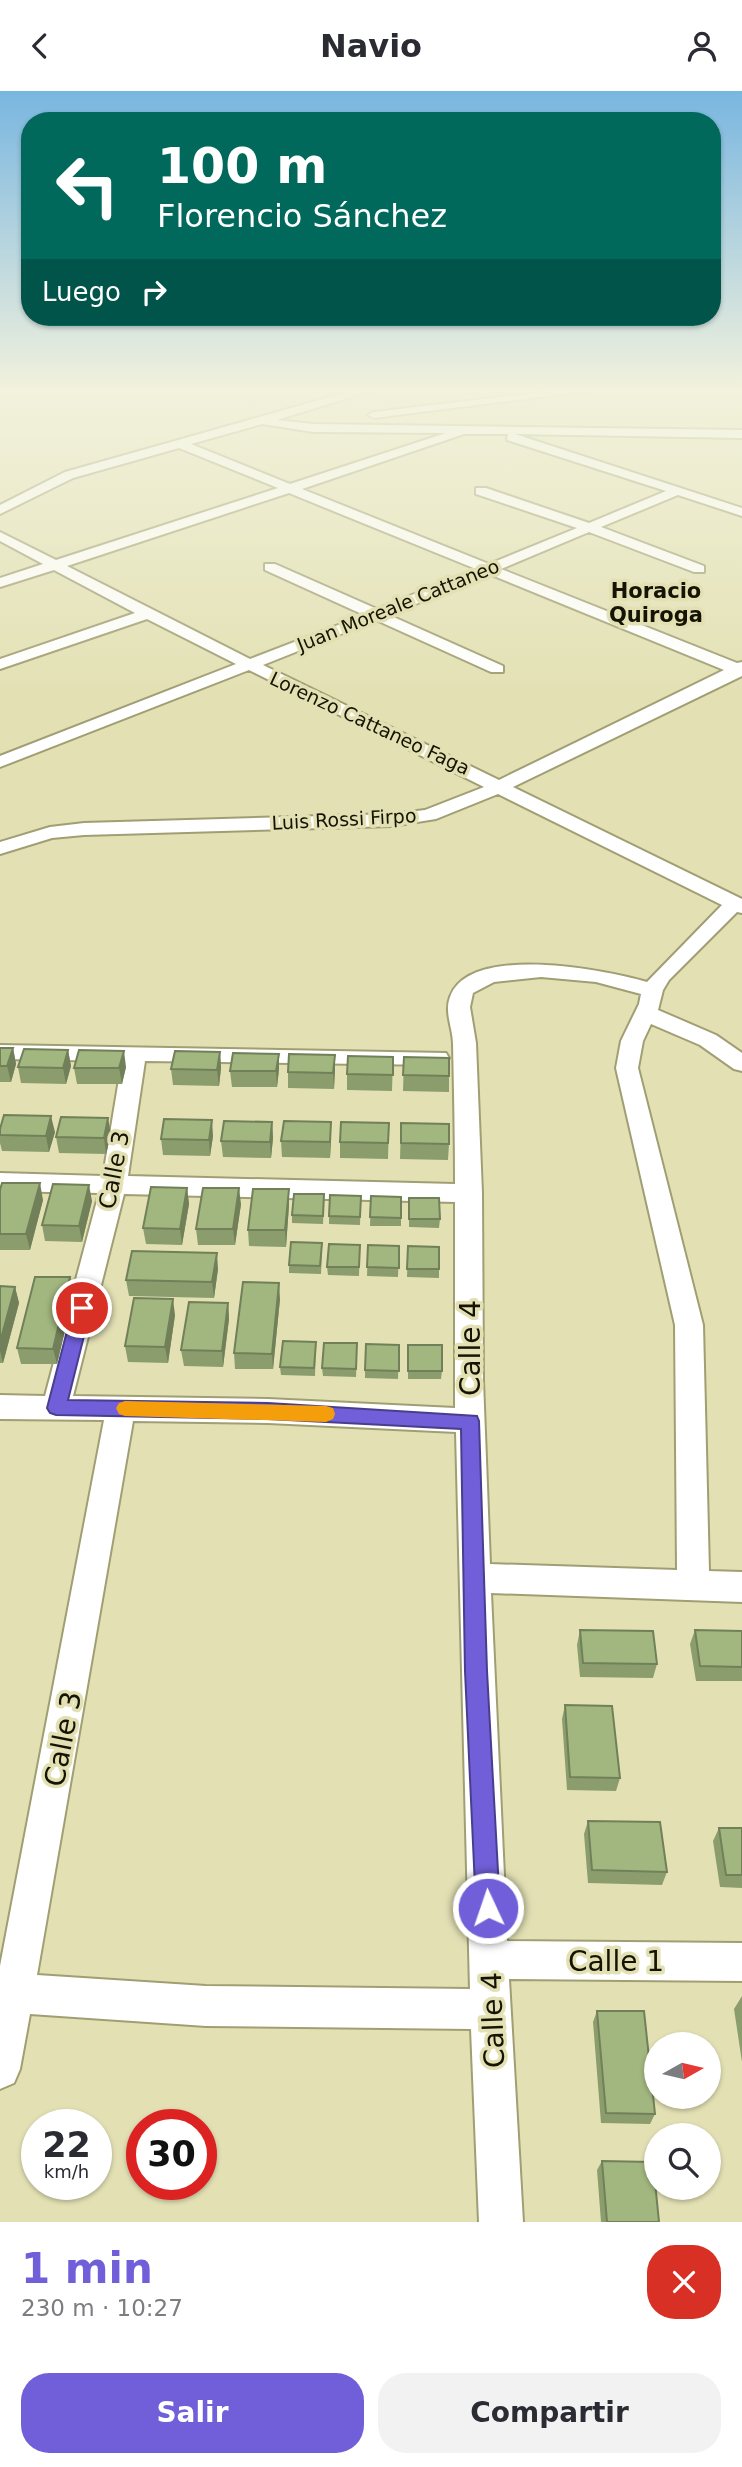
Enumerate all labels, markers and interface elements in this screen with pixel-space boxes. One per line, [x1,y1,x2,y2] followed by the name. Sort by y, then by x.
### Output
[21,27,59,65] icon: back
[320,27,422,65] text: Navio
[683,27,721,65] icon: person
[157,138,327,195] text: 100 m
[42,140,133,231] icon: left
[157,197,447,235] text: Florencio Sánchez
[135,273,173,311] icon: right
[42,277,121,307] text: Luego
[293,554,502,656] street label: Juan Moreale Cattaneo
[609,579,703,627] district label: Horacio Quiroga
[267,667,473,779] street label: Lorenzo Cattaneo Faga
[271,804,417,834] street label: Luis Rossi Firpo
[94,1129,134,1211] street label: Calle 3
[52,1278,112,1338] pin
[63,1289,101,1327] icon: arrive
[454,1300,487,1396] street label: Calle 4
[38,1689,88,1789] street label: Calle 3
[451,1871,525,1945] position arrow
[568,1945,664,1978] street label: Calle 1
[475,1971,511,2069] street label: Calle 4
[644,2032,721,2109] north arrow
[644,2032,721,2200] map controls
[126,2109,217,2200] speed limit sign: 30
[644,2123,721,2200] button: search
[42,2125,91,2165] text: 22
[44,2161,89,2182] text: km/h
[21,2244,153,2293] text: 1 min
[647,2245,721,2319] button: close
[21,2295,183,2321] text: 230 m · 10:27
[21,2373,364,2453] button: Salir
[378,2373,721,2453] button: Compartir

